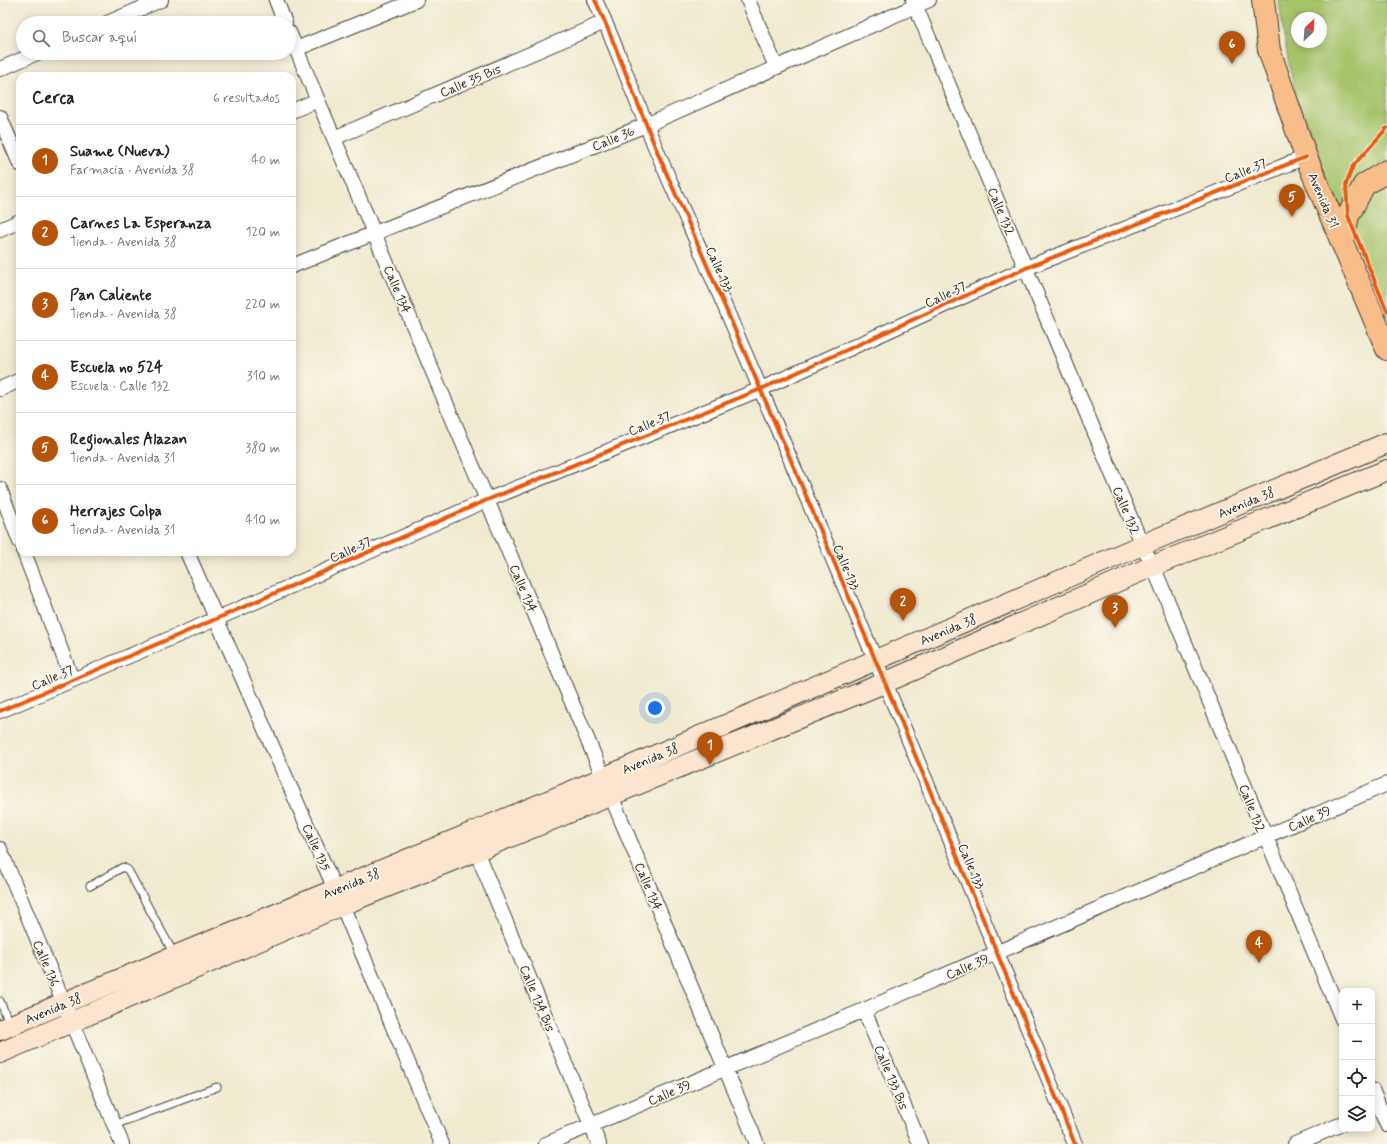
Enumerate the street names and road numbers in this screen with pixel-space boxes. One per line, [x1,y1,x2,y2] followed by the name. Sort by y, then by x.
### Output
[437,61,504,102] street label: Calle 35 Bis
[590,123,637,156] street label: Calle 36
[1222,155,1270,187] street label: Calle 37
[1303,170,1342,231] street label: Avenida 31
[983,185,1018,238] street label: Calle 132
[701,244,736,296] street label: Calle 133
[379,263,414,316] street label: Calle 134
[922,278,970,312] street label: Calle 37
[626,408,674,440] street label: Calle 37
[1108,484,1143,537] street label: Calle 132
[1216,484,1278,523] street label: Avenida 38
[327,533,375,567] street label: Calle 37
[828,542,863,594] street label: Calle 133
[505,562,540,615] street label: Calle 134
[918,611,980,650] street label: Avenida 38
[29,662,77,695] street label: Calle 37
[620,740,682,779] street label: Avenida 38
[1234,782,1269,835] street label: Calle 132
[1286,802,1334,836] street label: Calle 39
[298,821,334,874] street label: Calle 135
[953,841,988,893] street label: Calle 133
[630,860,665,913] street label: Calle 134
[320,865,383,904] street label: Avenida 38
[28,938,63,989] street label: Calle 136
[944,951,992,984] street label: Calle 39
[515,963,558,1035] street label: Calle 134 Bis
[23,990,85,1029] street label: Avenida 38
[869,1043,912,1113] street label: Calle 133 Bis
[646,1077,694,1110] street label: Calle 39

